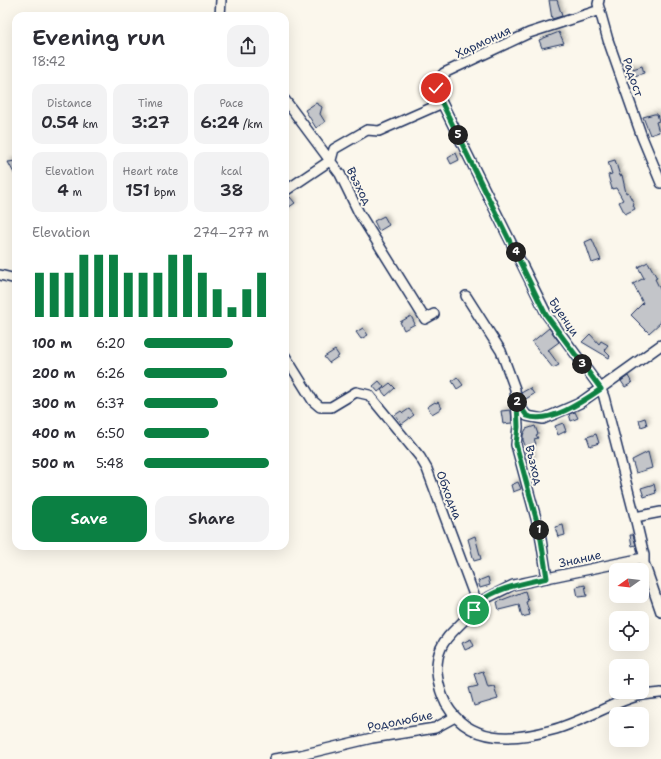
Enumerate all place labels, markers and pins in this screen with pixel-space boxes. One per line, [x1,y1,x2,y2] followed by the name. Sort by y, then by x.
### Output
[419,71,453,105] pin
[448,125,468,145] pin: 5
[506,242,526,262] pin: 4
[572,354,592,374] pin: 3
[507,392,527,412] pin: 2
[529,520,549,540] pin: 1
[457,593,491,627] pin

